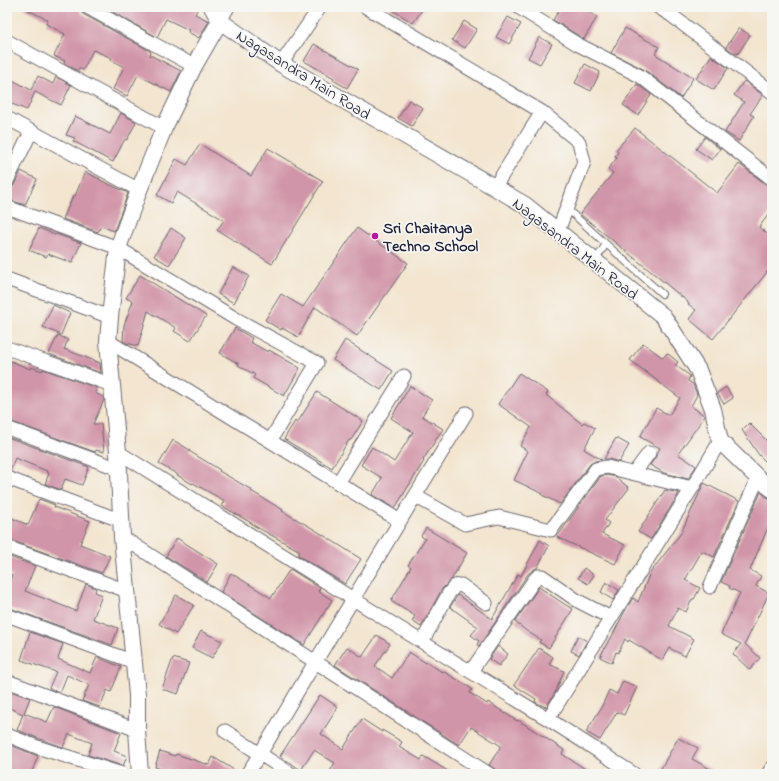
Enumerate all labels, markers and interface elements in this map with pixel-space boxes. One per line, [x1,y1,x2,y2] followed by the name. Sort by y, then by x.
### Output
[231,25,375,127] street label: Nagasandra Main Road
[507,193,643,307] street label: Nagasandra Main Road
[383,217,478,259] place label: Sri Chaitanya Techno School
[370,231,380,241] marker: Sri Chaitanya Techno School

